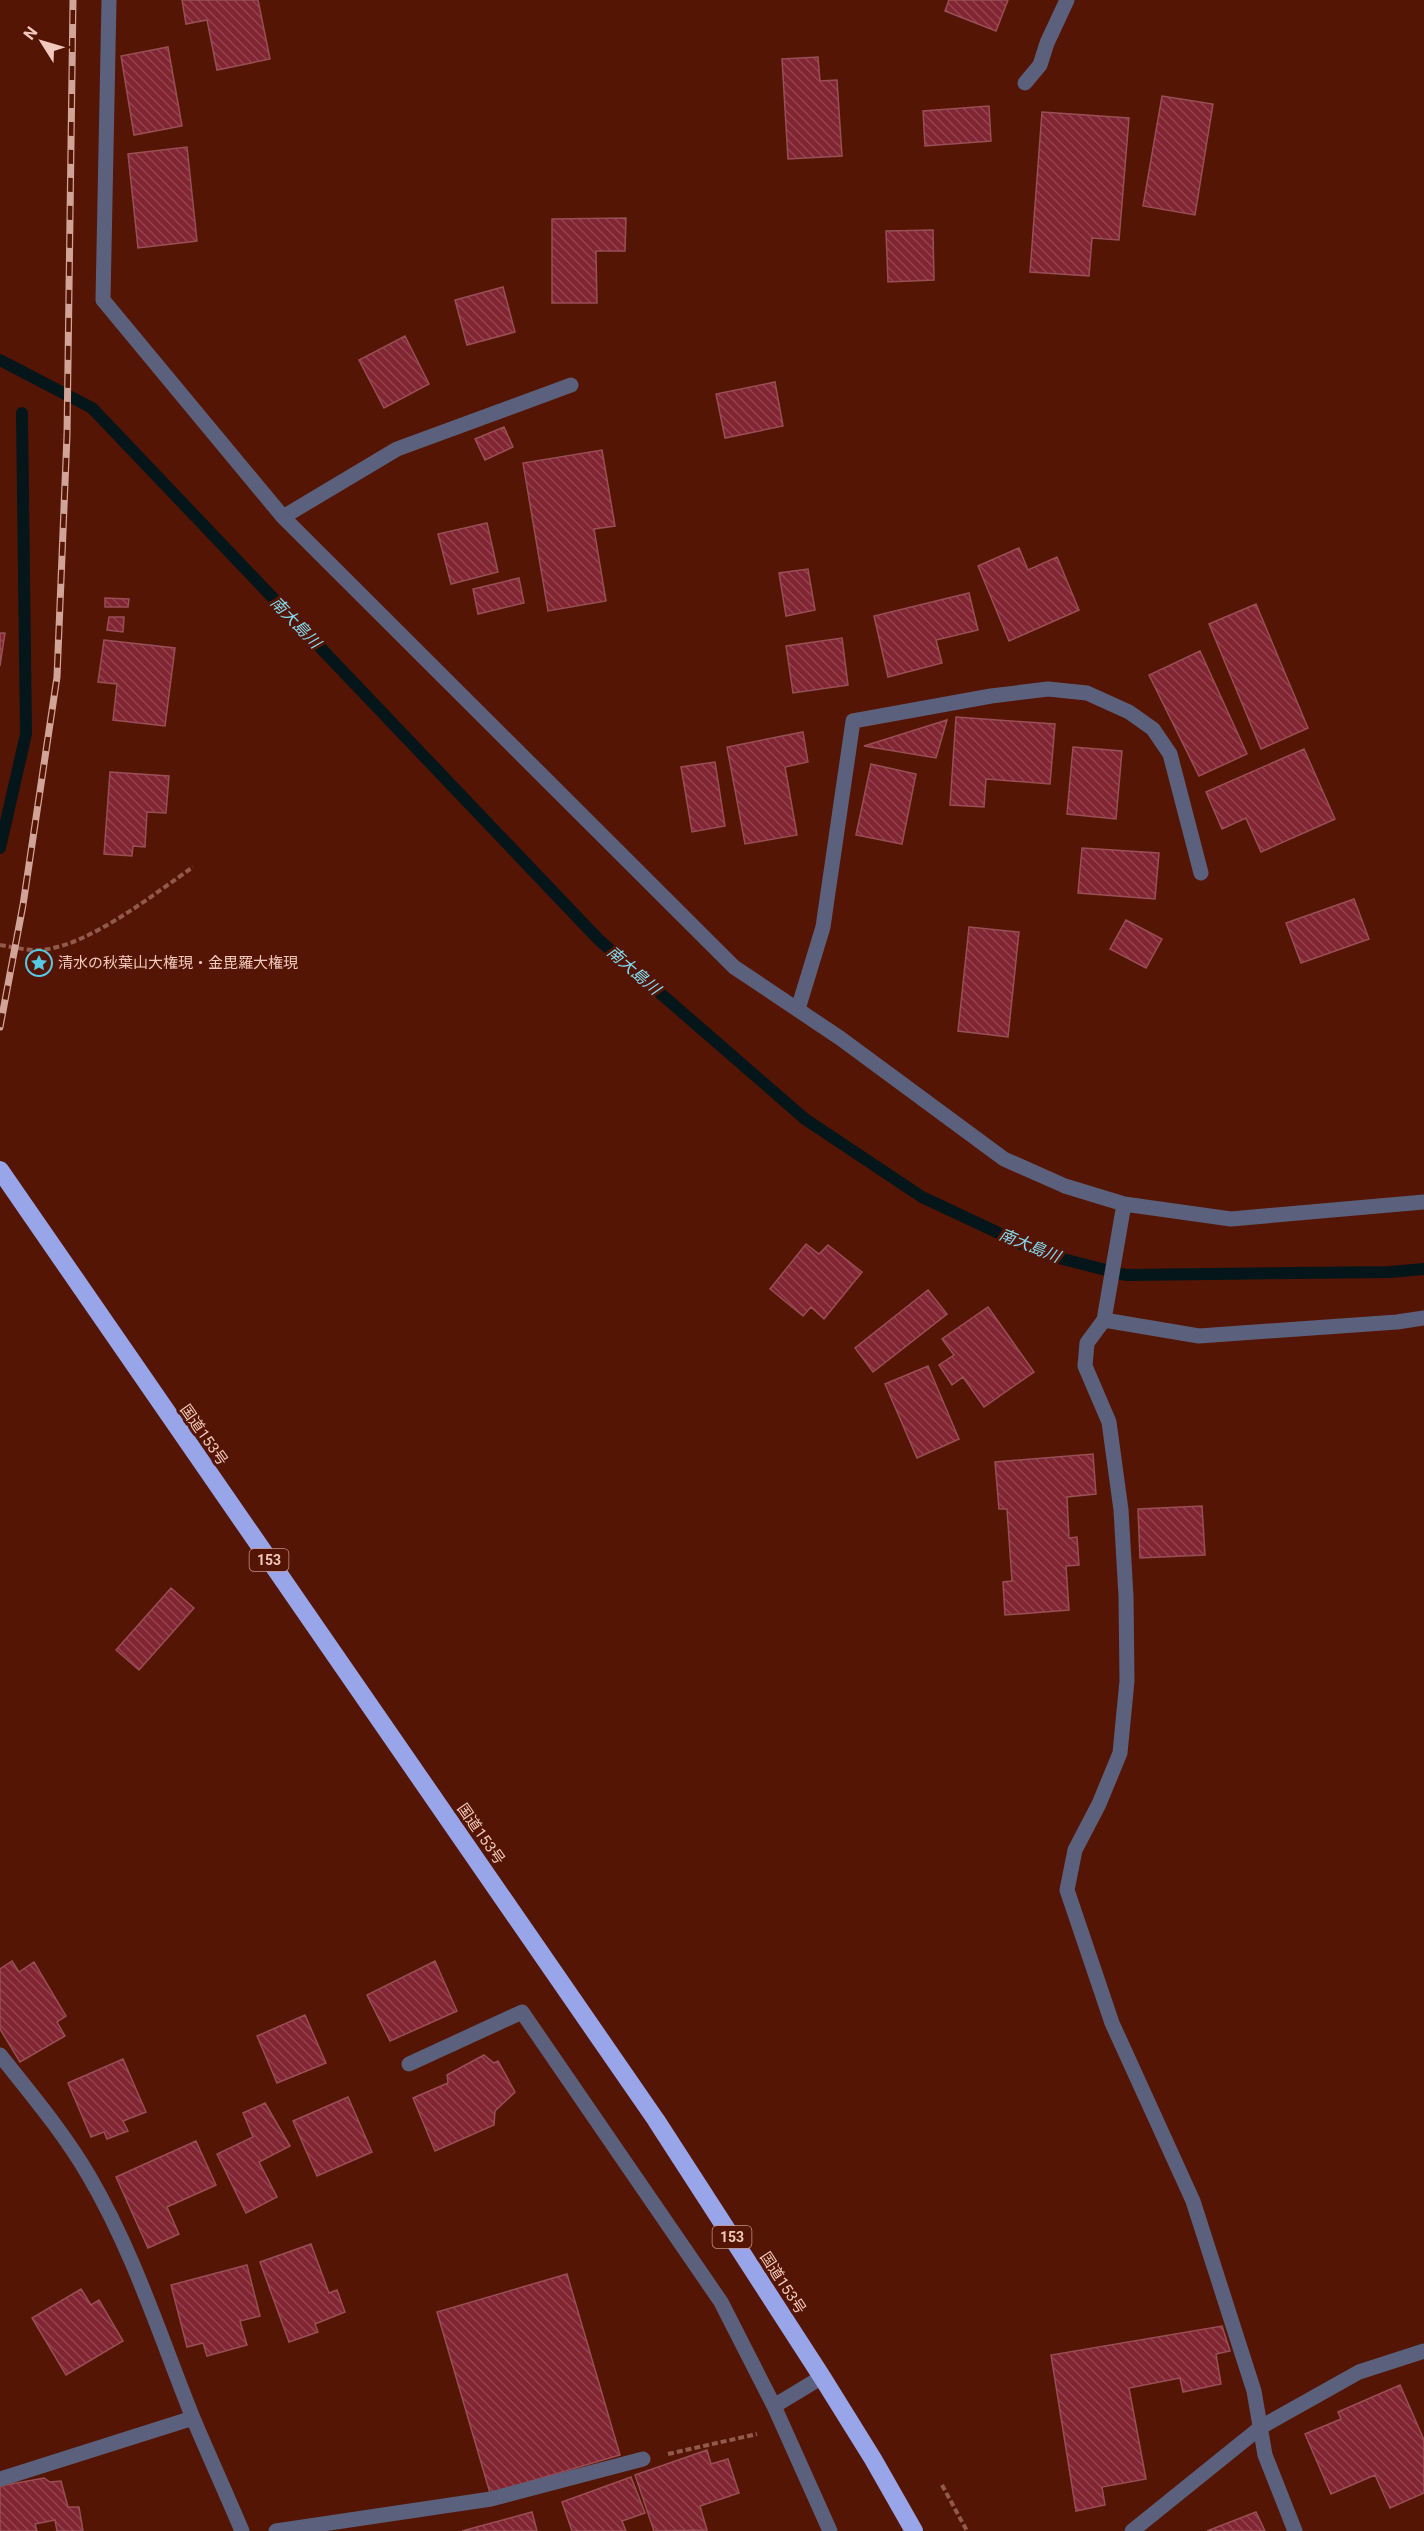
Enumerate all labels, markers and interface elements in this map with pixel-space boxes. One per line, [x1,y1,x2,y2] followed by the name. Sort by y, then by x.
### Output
[12,12,72,72] north arrow
[19,23,41,44] text: N
[267,593,326,653] water label: 南大島川
[603,942,666,1000] water label: 南大島川
[24,948,54,978] place icon: 清水の秋葉山大権現・金毘羅大権現
[58,954,298,972] place label: 清水の秋葉山大権現・金毘羅大権現
[997,1225,1065,1267] water label: 南大島川
[176,1401,232,1469] street label: 国道153号
[250,1549,288,1571] road number: 153
[453,1800,509,1868] street label: 国道153号
[712,2226,752,2248] road number: 153
[756,2249,810,2317] street label: 国道153号

